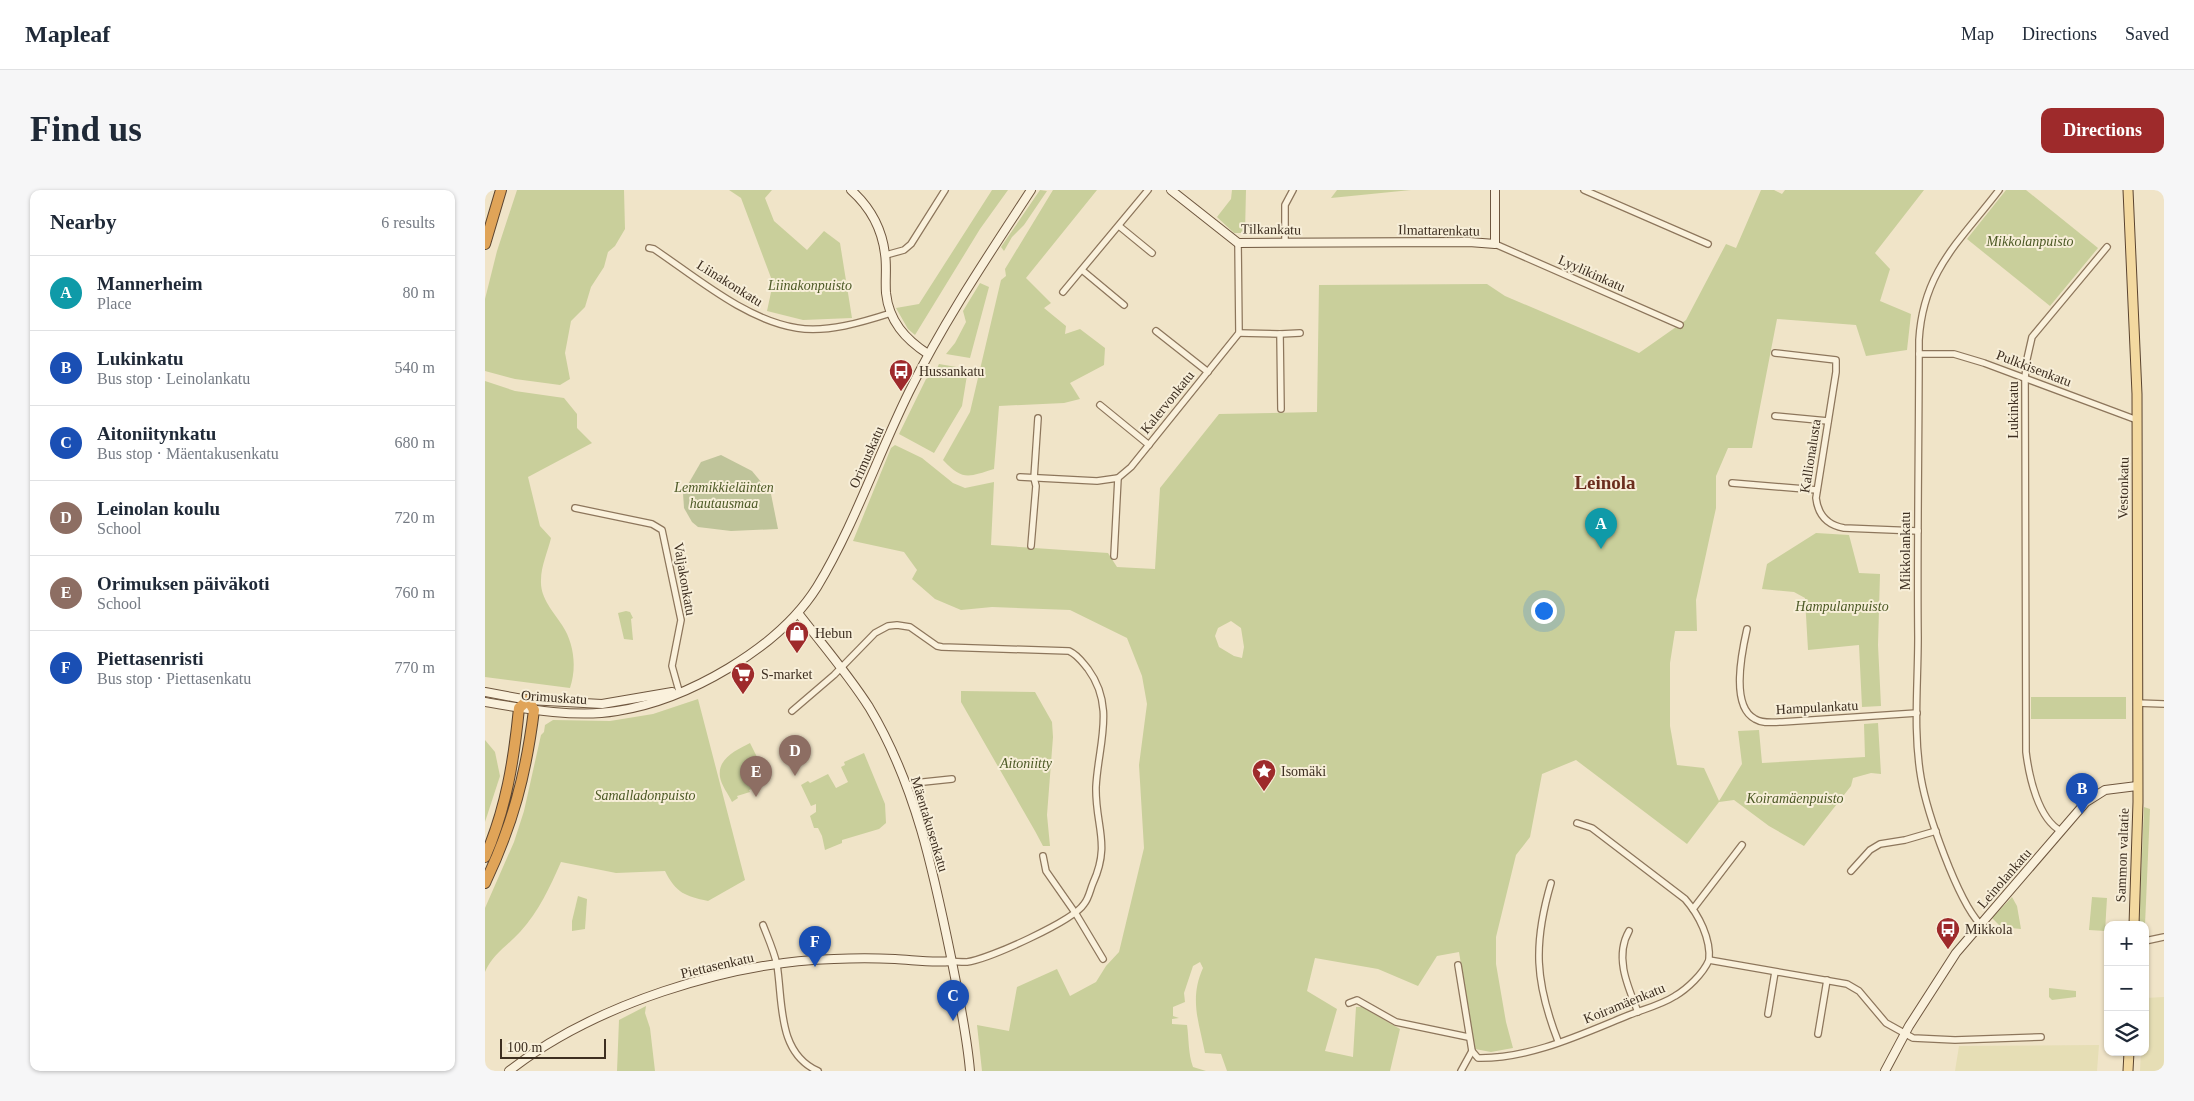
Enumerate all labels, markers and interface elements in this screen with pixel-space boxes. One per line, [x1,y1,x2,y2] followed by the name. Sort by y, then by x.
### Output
[25,21,110,47] text: Mapleaf
[1961,24,1994,44] text: Map
[2022,24,2097,44] text: Directions
[2125,24,2169,44] text: Saved
[2041,108,2164,153] button: Directions
[30,110,142,149] text: Find us
[50,210,117,234] text: Nearby
[381,214,435,231] text: 6 results
[1241,221,1301,238] street label: Tilkankatu
[1398,222,1480,239] street label: Ilmattarenkatu
[1985,234,2074,249] park label: Mikkolanpuisto
[1556,252,1628,295] street label: Lyylikinkatu
[694,257,765,310] street label: Liinakonkatu
[97,273,203,294] text: Mannerheim
[767,278,852,293] park label: Liinakonpuisto
[60,284,72,301] text: A
[403,284,435,301] text: 80 m
[97,295,132,312] text: Place
[1994,347,2074,390] street label: Pulkkisenkatu
[97,348,184,369] text: Lukinkatu
[888,358,914,392] bus stop icon: Hussankatu
[61,359,71,376] text: B
[395,359,435,376] text: 540 m
[919,364,984,379] place label: Hussankatu
[1138,368,1197,437] street label: Kalervonkatu
[97,370,250,387] text: Bus stop · Leinolankatu
[2006,381,2021,439] street label: Lukinkatu
[1797,417,1824,494] street label: Kallionalusta
[97,423,216,444] text: Aitoniitynkatu
[846,424,887,490] street label: Orimuskatu
[60,434,72,451] text: C
[395,434,435,451] text: 680 m
[97,445,279,462] text: Bus stop · Mäentakusenkatu
[2115,457,2132,519] street label: Vestonkatu
[1574,472,1636,493] district label: Leinola
[673,480,774,511] park label: Lemmikkieläinten hautausmaa
[97,498,220,519] text: Leinolan koulu
[1585,508,1617,549] pin: A
[60,509,72,526] text: D
[395,509,435,526] text: 720 m
[1898,512,1913,590] street label: Mikkolankatu
[97,520,141,537] text: School
[671,541,698,617] street label: Valjakonkatu
[97,573,270,594] text: Orimuksen päiväkoti
[61,584,71,601] text: E
[395,584,435,601] text: 760 m
[97,595,141,612] text: School
[1531,598,1557,624] your location
[1794,599,1889,614] park label: Hampulanpuisto
[784,620,810,654] shop icon: Hebun
[815,626,852,641] place label: Hebun
[97,648,204,669] text: Piettasenristi
[61,659,71,676] text: F
[395,659,435,676] text: 770 m
[730,661,756,695] supermarket icon: S-market
[761,667,812,682] place label: S-market
[97,670,251,687] text: Bus stop · Piettasenkatu
[520,688,587,707] street label: Orimuskatu
[1775,698,1859,717] street label: Hampulankatu
[779,735,811,776] pin: D
[740,756,772,797] pin: E
[999,756,1053,771] park label: Aitoniitty
[1251,758,1277,792] place icon: Isomäki
[1281,764,1326,779] place label: Isomäki
[2066,773,2098,814] pin: B
[908,775,951,874] street label: Mäentakusenkatu
[594,788,696,803] park label: Samalladonpuisto
[1745,791,1844,806] park label: Koiramäenpuisto
[2113,808,2132,902] street label: Sammon valtatie
[1974,846,2034,911] street label: Leinolankatu
[1935,916,1961,950] bus stop icon: Mikkola
[2104,921,2149,1056] map controls
[2104,921,2149,966] button: +
[1965,922,2013,937] place label: Mikkola
[799,926,831,967] pin: F
[679,950,755,981] street label: Piettasenkatu
[2104,966,2149,1011] button: −
[937,980,969,1021] pin: C
[1581,980,1667,1027] street label: Koiramäenkatu
[2104,1011,2149,1056] button: layers
[500,1036,606,1059] scale bar
[507,1040,542,1055] text: 100 m

